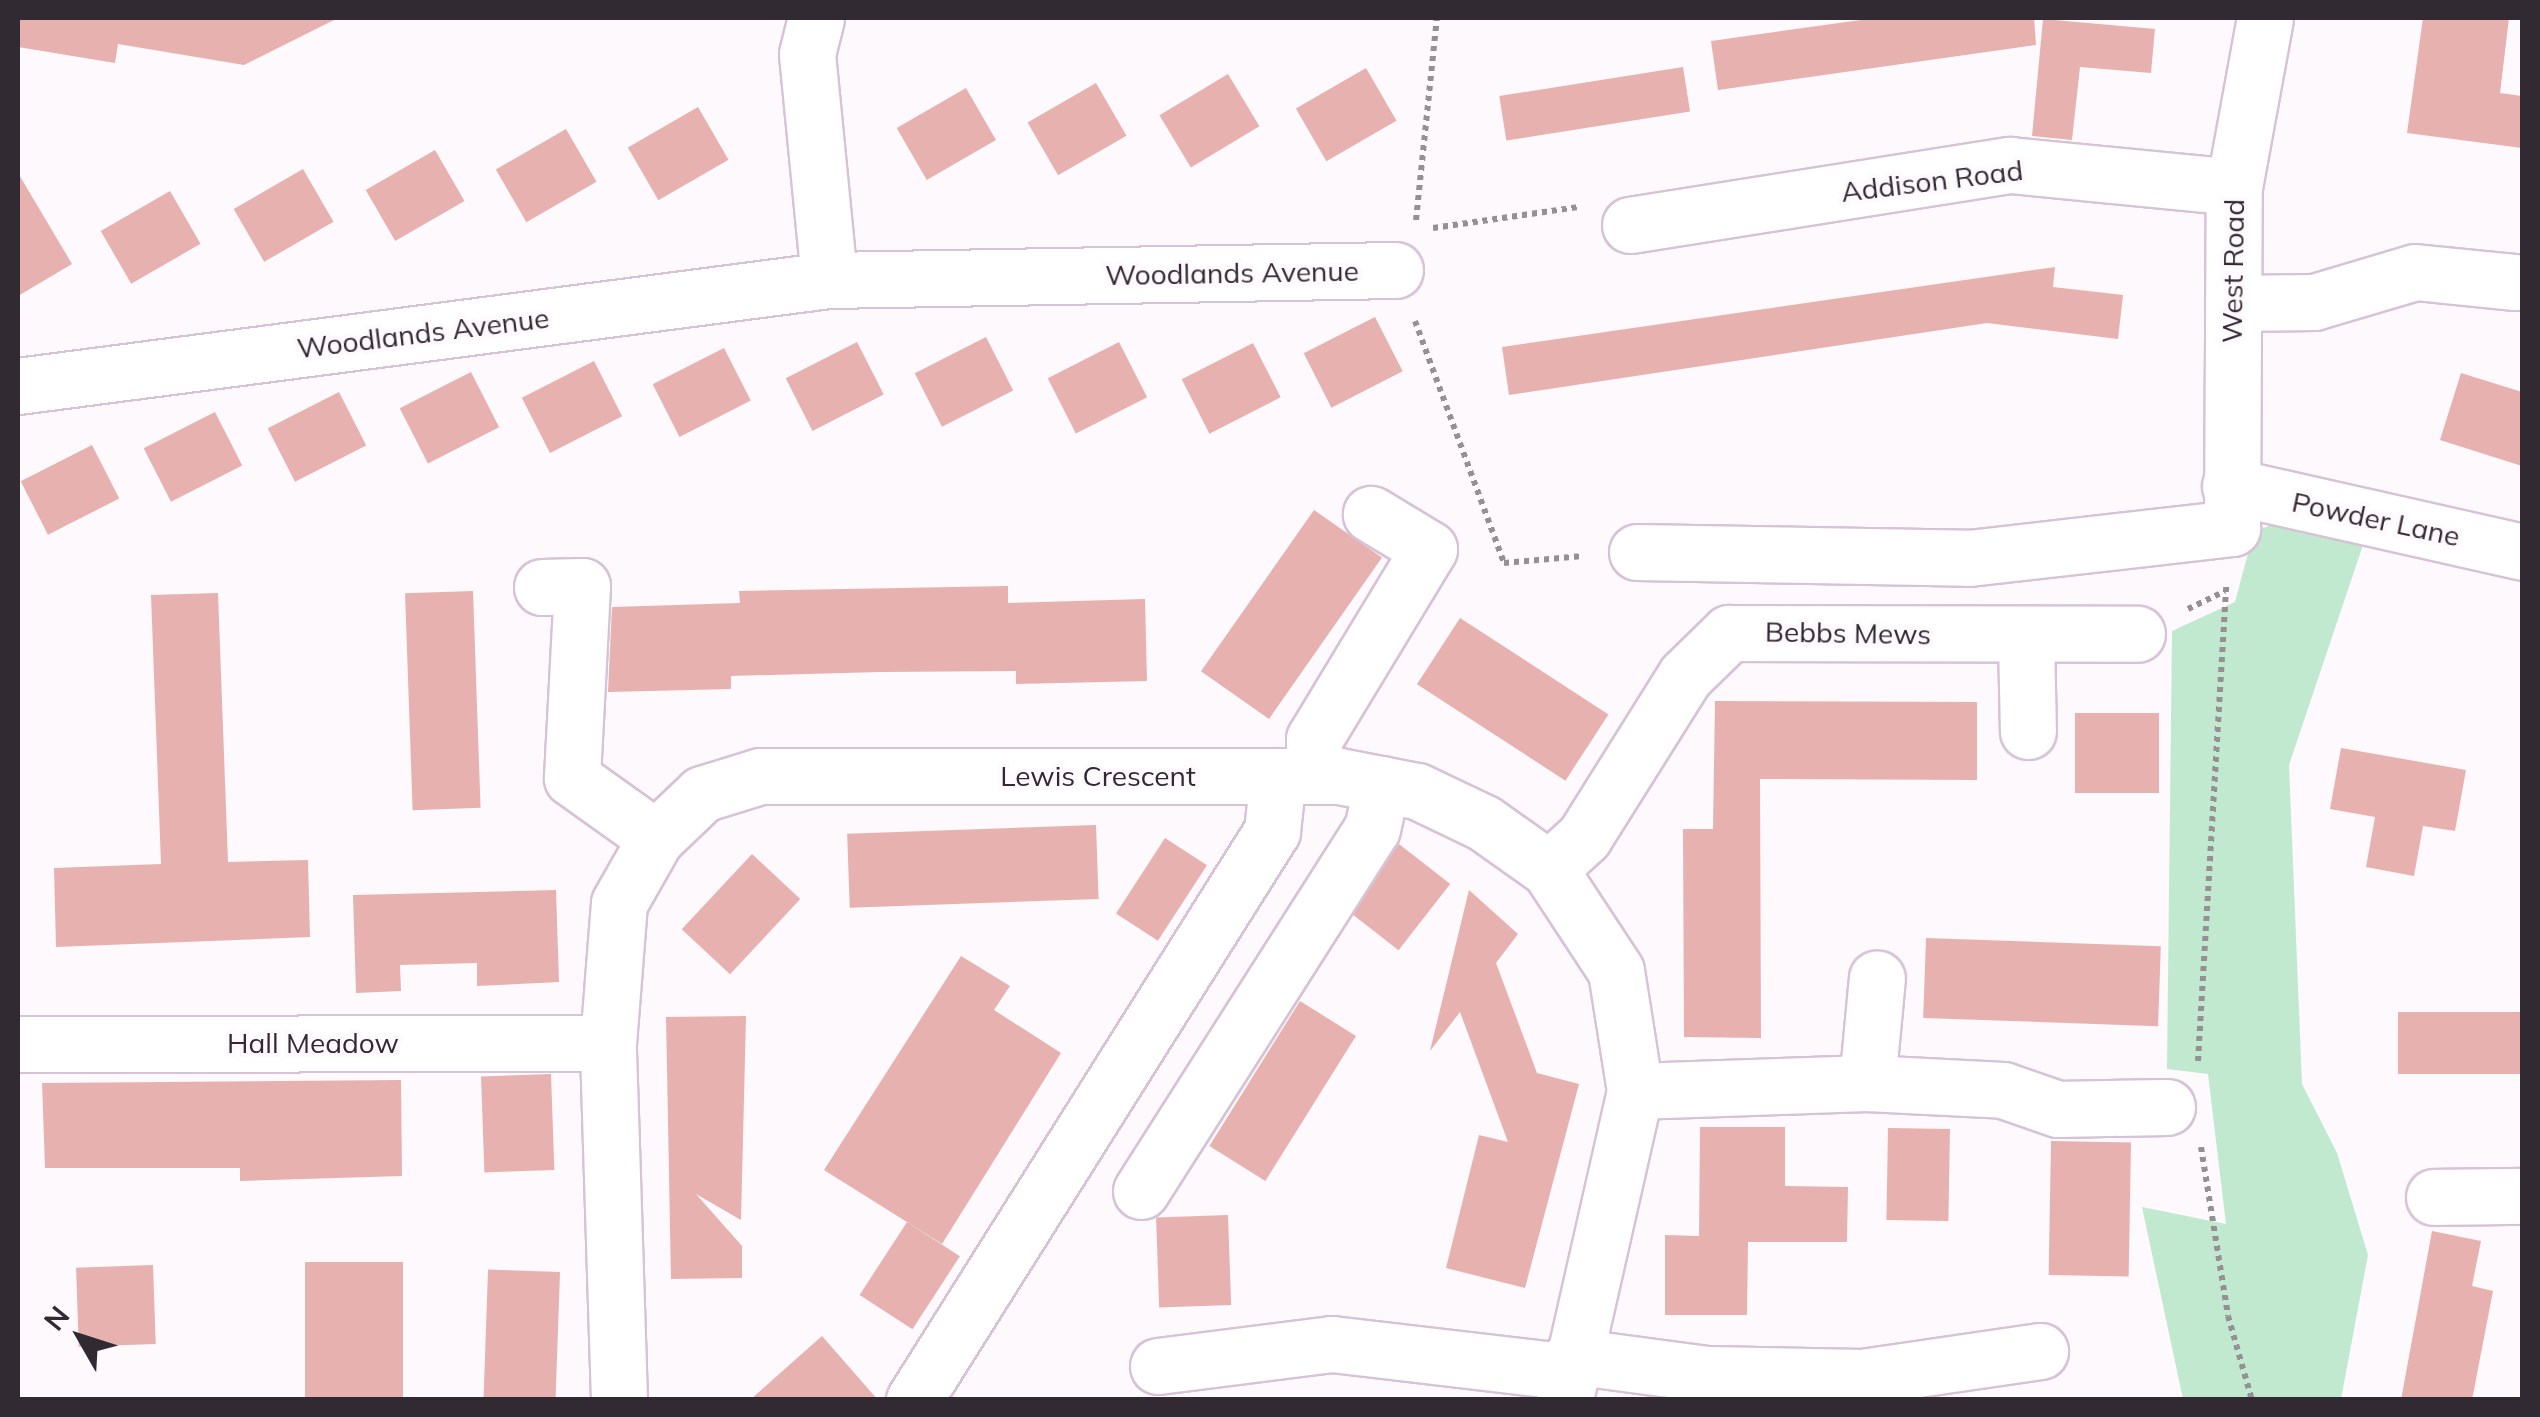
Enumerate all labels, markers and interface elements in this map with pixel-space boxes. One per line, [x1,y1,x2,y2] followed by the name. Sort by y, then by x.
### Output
[1839,153,2025,209] street label: Addison Road
[2215,199,2251,343] street label: West Road
[1105,254,1359,292] street label: Woodlands Avenue
[295,301,551,365] street label: Woodlands Avenue
[2289,485,2463,553] street label: Powder Lane
[1765,615,1931,651] street label: Bebbs Mews
[1000,759,1196,793] street label: Lewis Crescent
[227,1026,399,1060] street label: Hall Meadow
[30,1287,130,1387] north arrow
[36,1299,77,1337] text: N

